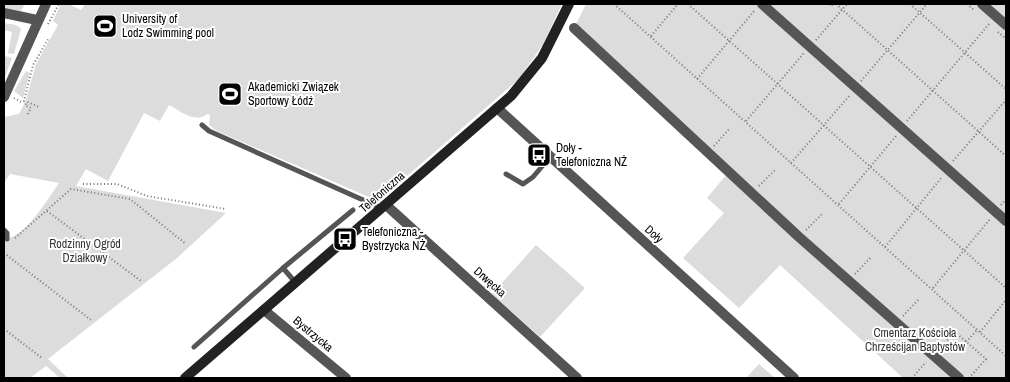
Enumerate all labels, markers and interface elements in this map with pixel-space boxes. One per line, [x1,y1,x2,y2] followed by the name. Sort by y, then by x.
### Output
[122,11,214,41] place label: University of Lodz Swimming pool
[92,13,118,39] sports icon: University of Lodz Swimming pool
[247,79,339,109] place label: Akademicki Związek Sportowy Łódź
[217,81,243,107] sports icon: Akademicki Związek Sportowy Łódź
[556,140,627,170] place label: Doły - Telefoniczna NŻ
[526,142,552,168] bus stop icon: Doły - Telefoniczna NŻ
[356,167,408,216] street label: Telefoniczna
[641,221,667,247] street label: Doły
[362,224,425,254] place label: Telefoniczna - Bystrzycka NŻ
[332,226,358,252] bus stop icon: Telefoniczna - Bystrzycka NŻ
[49,236,121,266] park label: Rodzinny Ogród Działkowy
[470,263,510,301] street label: Drwęcka
[290,313,337,356] street label: Bystrzycka
[865,325,966,355] park label: Cmentarz Kościoła Chrześcijan Baptystów

